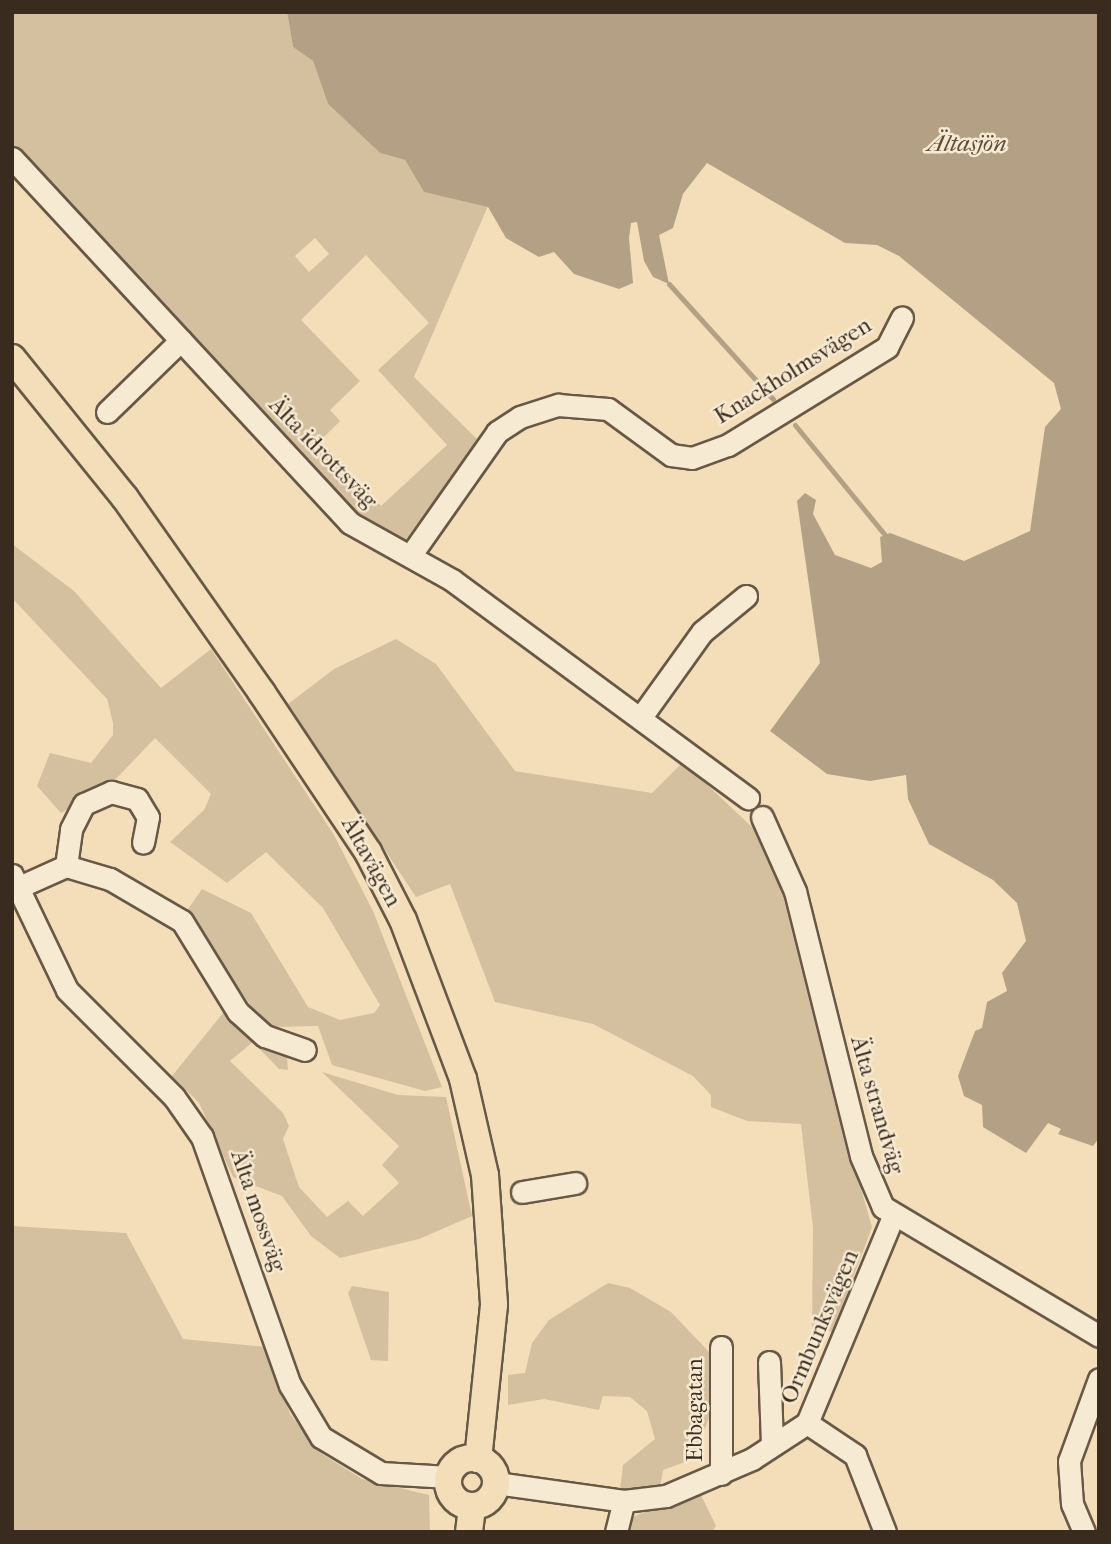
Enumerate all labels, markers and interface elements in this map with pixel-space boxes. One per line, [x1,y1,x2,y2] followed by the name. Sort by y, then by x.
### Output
[927,130,1007,158] water label: Ältasjön
[709,312,877,430] street label: Knackholmsvägen
[263,391,383,515] street label: Älta idrottsväg
[335,812,407,912] street label: Ältavägen
[844,1033,910,1177] street label: Älta strandväg
[224,1147,292,1275] street label: Älta mossväg
[775,1246,865,1408] street label: Ormbunksvägen
[681,1358,709,1462] street label: Ebbagatan

